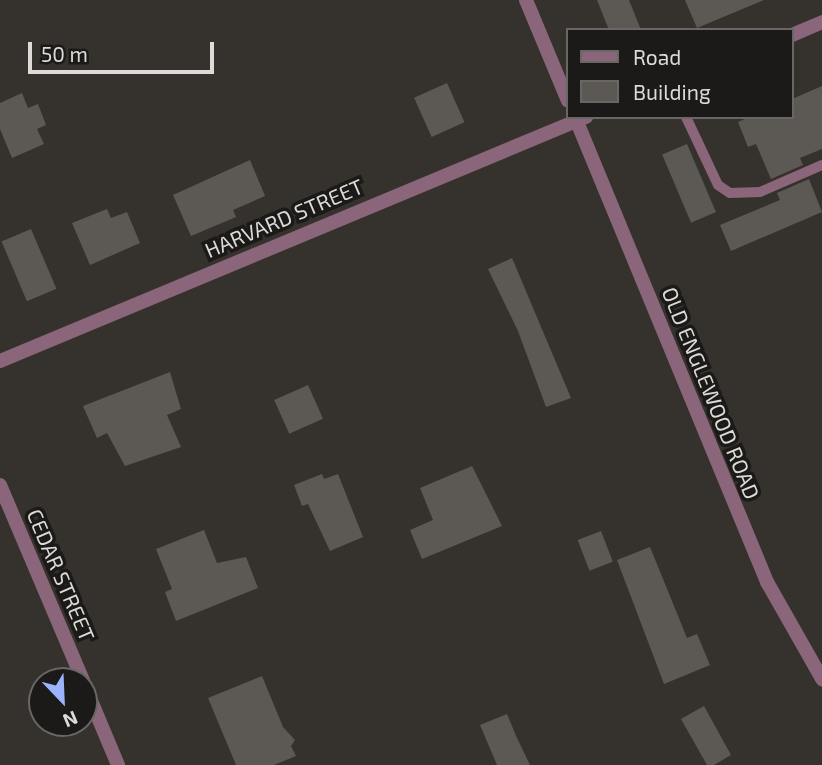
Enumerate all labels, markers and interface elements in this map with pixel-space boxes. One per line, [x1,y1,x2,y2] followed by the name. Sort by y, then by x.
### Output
[32,28,217,72] scale bar
[566,28,794,119] legend
[41,41,88,66] text: 50 m
[633,44,681,69] text: Road
[633,79,711,104] text: Building
[201,173,367,263] street label: HARVARD STREET
[657,283,765,503] street label: OLD ENGLEWOOD ROAD
[22,505,100,645] street label: CEDAR STREET
[28,667,98,737] north arrow
[60,707,81,733] text: N

